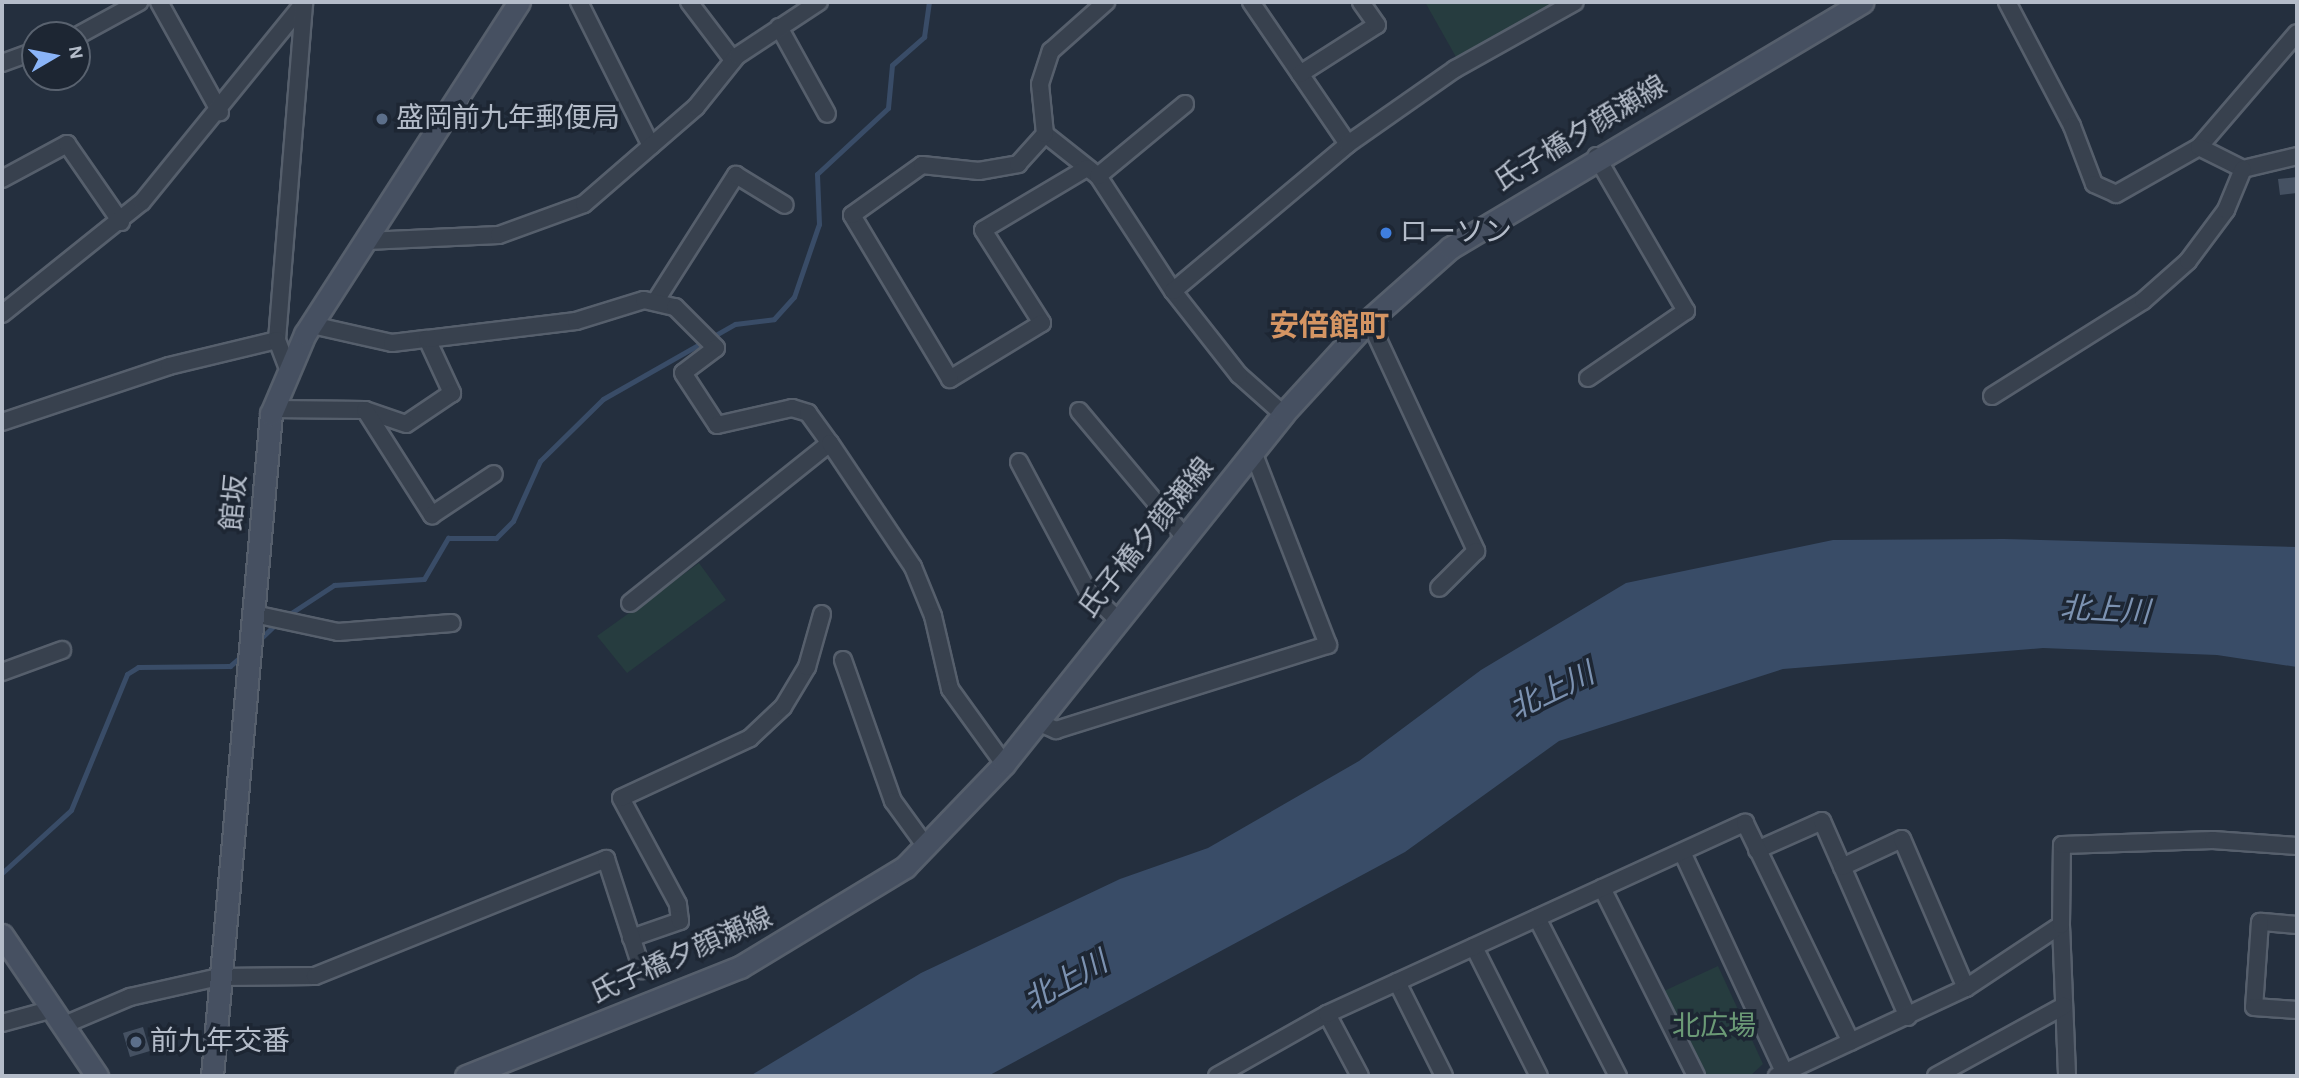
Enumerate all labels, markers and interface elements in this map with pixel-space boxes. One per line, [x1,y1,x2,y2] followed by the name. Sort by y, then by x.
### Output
[21,21,91,91] north arrow
[65,44,86,61] text: N
[1488,69,1674,199] street label: 氏子橋夕顔瀬線
[396,102,620,136] place label: 盛岡前九年郵便局
[374,111,390,127] marker: 盛岡前九年郵便局
[1400,216,1512,250] place label: ローソン
[1378,225,1394,241] marker: ローソン
[1269,309,1389,345] district label: 安倍館町
[1072,451,1222,625] street label: 氏子橋夕顔瀬線
[216,474,254,532] street label: 館坂
[2059,591,2151,631] water label: 北上川
[1504,656,1600,728] water label: 北上川
[586,901,778,1011] street label: 氏子橋夕顔瀬線
[1018,944,1114,1020] water label: 北上川
[1672,1010,1756,1044] park label: 北広場
[150,1025,290,1059] place label: 前九年交番
[128,1034,144,1050] marker: 前九年交番

